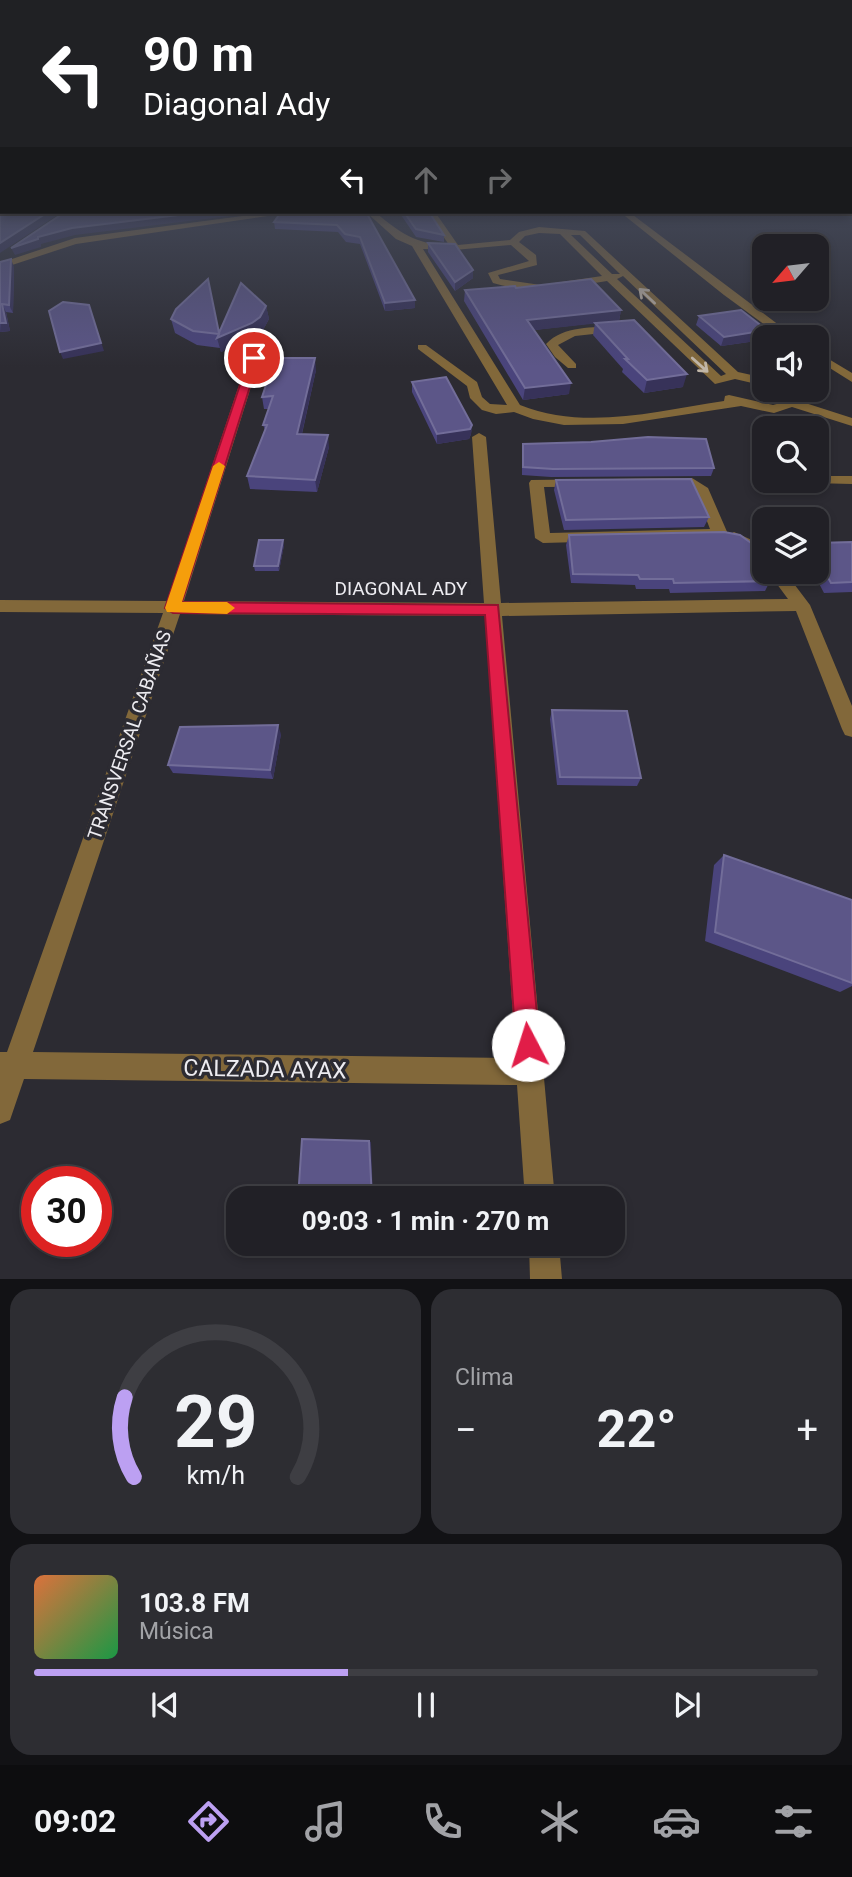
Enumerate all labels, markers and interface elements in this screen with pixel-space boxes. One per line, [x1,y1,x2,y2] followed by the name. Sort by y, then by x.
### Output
[143,26,254,83] text: 90 m
[28,28,119,119] icon: left
[143,85,330,123] text: Diagonal Ady
[334,161,372,199] icon: left
[407,161,445,199] icon: ahead
[480,161,518,199] icon: right
[752,234,830,312] north arrow
[752,234,829,584] map controls
[638,288,656,304] one-way arrow
[752,325,829,402] button: sound
[224,328,284,388] pin
[235,339,273,377] icon: arrive
[691,357,709,373] one-way arrow
[752,416,829,493] button: search
[752,507,829,584] button: layers
[334,577,468,600] street label: DIAGONAL ADY
[83,627,176,843] street label: TRANSVERSAL CABAÑAS
[491,1008,565,1082] position arrow
[183,1055,347,1084] street label: CALZADA AYAX
[21,1166,112,1257] speed limit sign: 30
[302,1206,549,1236] text: 09:03 · 1 min · 270 m
[455,1364,514,1391] text: Clima
[174,1380,257,1466] text: 29
[597,1399,677,1460] text: 22°
[455,1408,477,1452] text: −
[796,1408,818,1452] text: +
[186,1461,245,1490] text: km/h
[139,1588,250,1618] text: 103.8 FM
[139,1618,214,1645] text: Música
[146,1686,184,1724] icon: previous
[407,1686,445,1724] icon: pause
[668,1686,706,1724] icon: next
[184,1797,233,1846] icon: directions
[301,1797,350,1846] icon: music
[418,1797,467,1846] icon: phone
[535,1797,584,1846] icon: climate
[652,1797,701,1846] icon: car
[769,1797,818,1846] icon: filters
[34,1802,116,1840] text: 09:02

